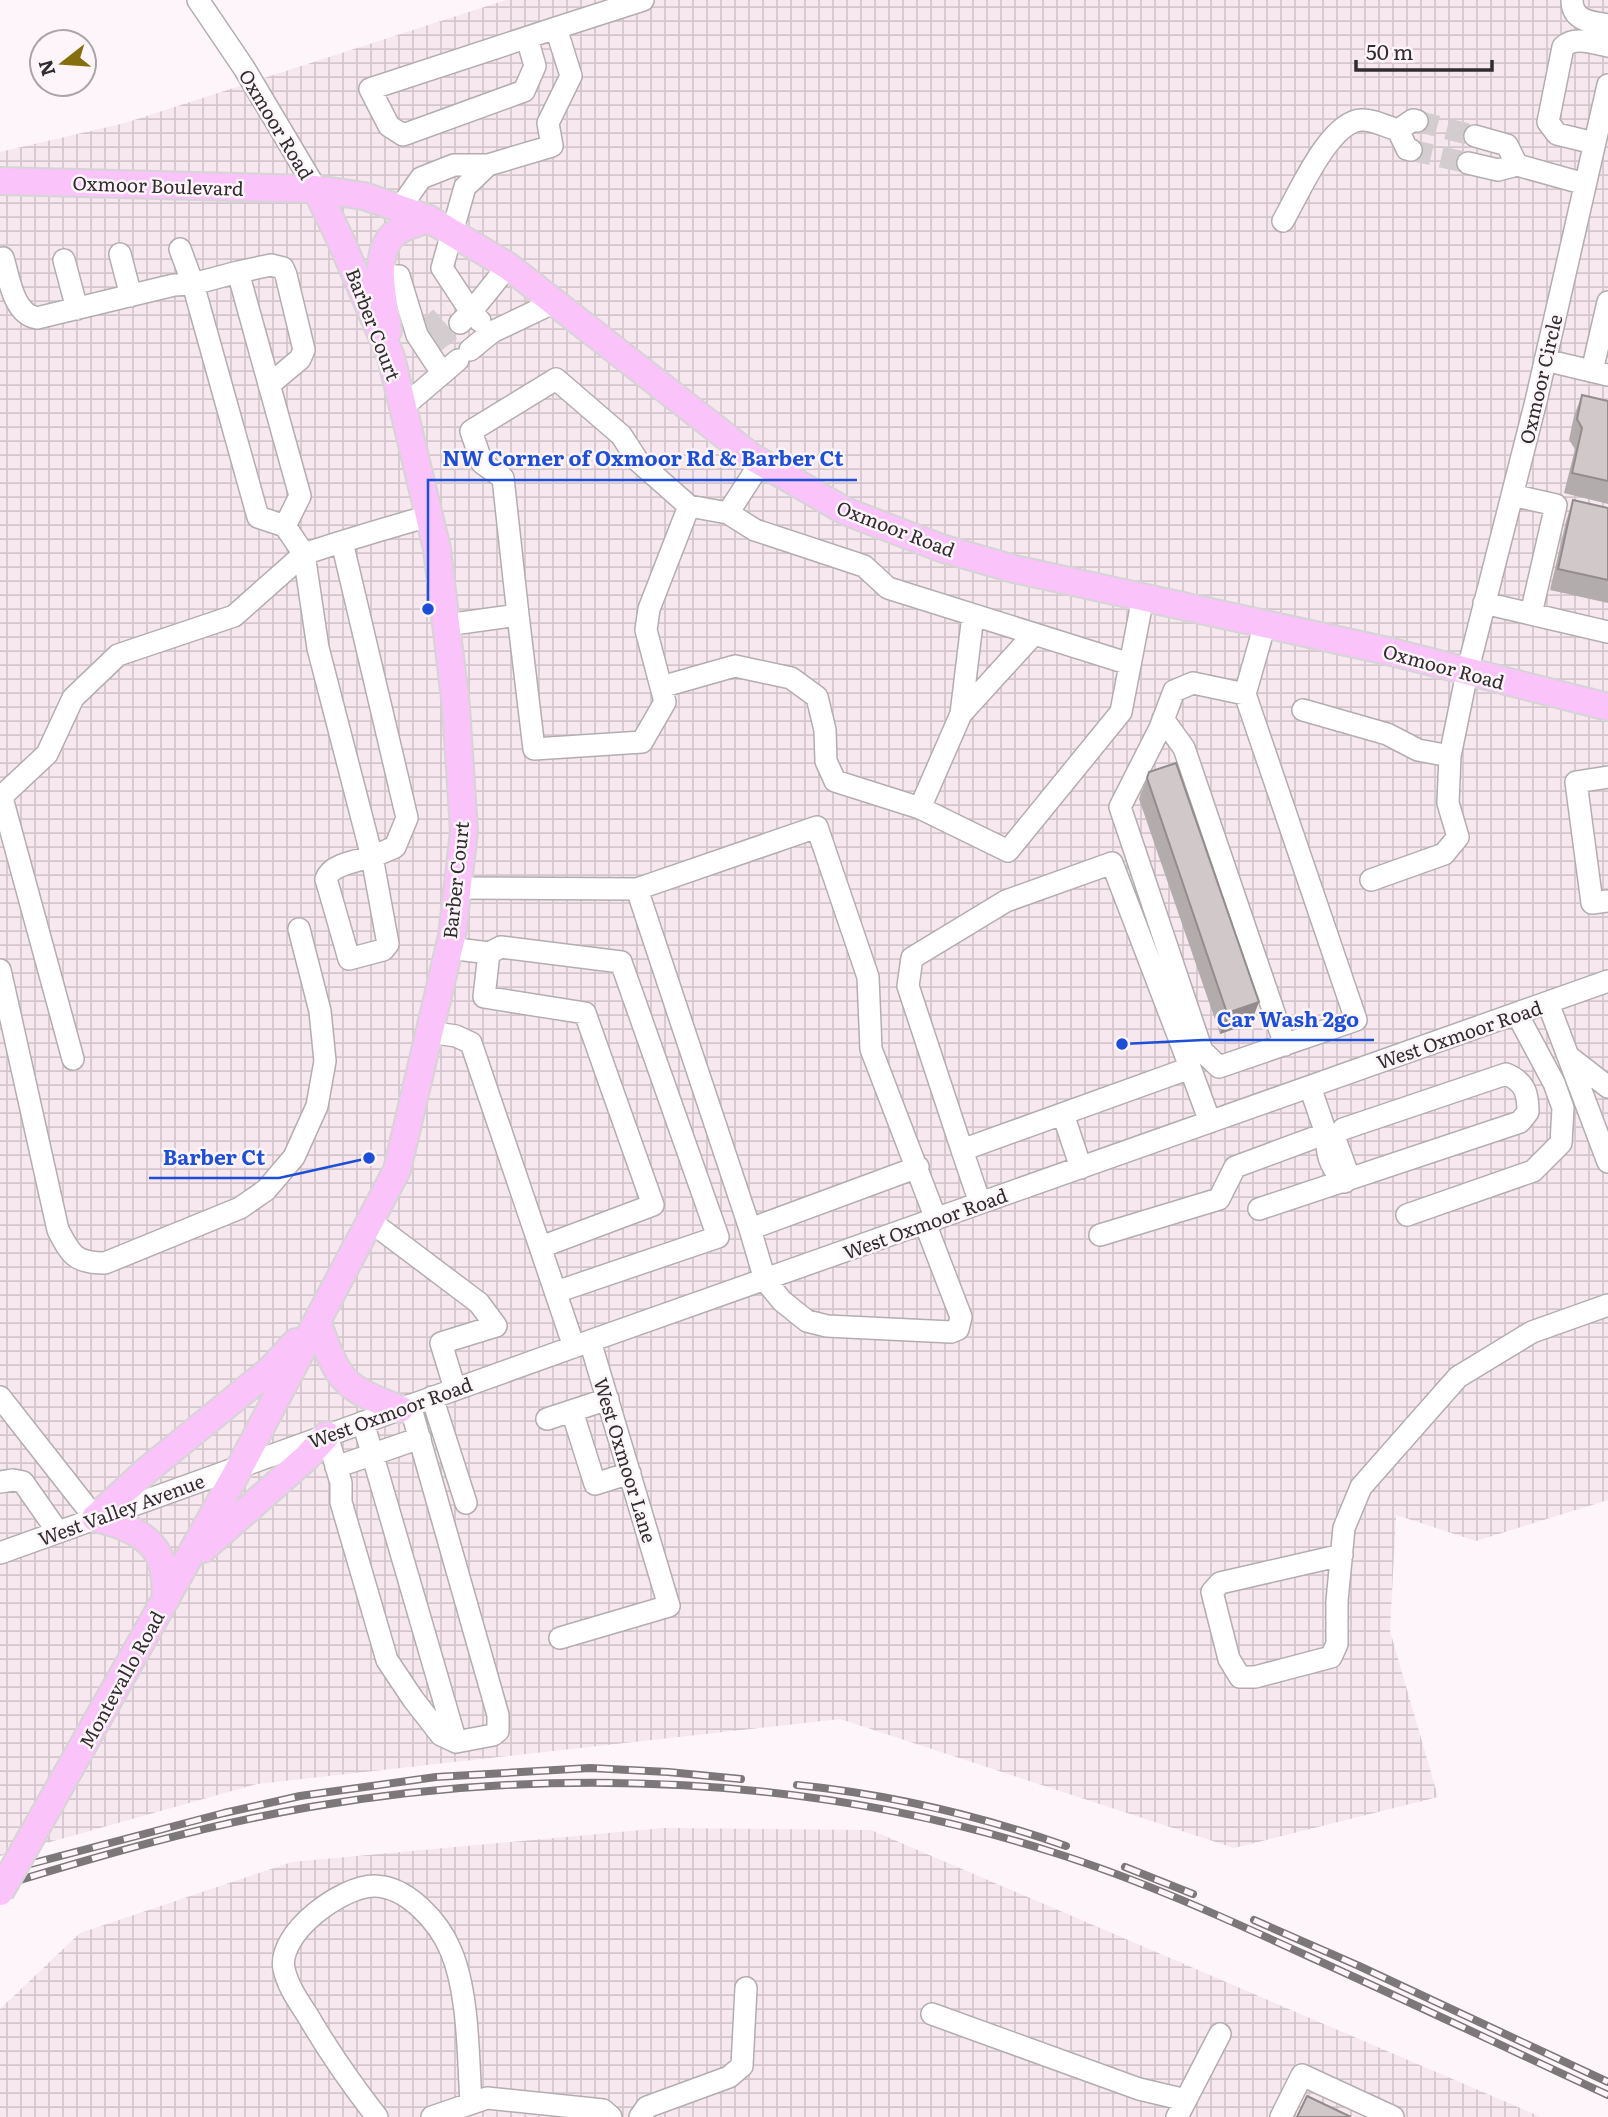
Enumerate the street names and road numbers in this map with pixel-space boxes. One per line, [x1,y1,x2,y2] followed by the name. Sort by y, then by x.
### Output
[233,63,321,185] street label: Oxmoor Road
[72,168,244,202] street label: Oxmoor Boulevard
[340,264,408,385] street label: Barber Court
[1511,311,1569,447] street label: Oxmoor Circle
[833,493,959,564] street label: Oxmoor Road
[1380,636,1508,696] street label: Oxmoor Road
[435,819,475,940] street label: Barber Court
[1373,992,1546,1075] street label: West Oxmoor Road
[839,1180,1011,1266] street label: West Oxmoor Road
[304,1369,476,1455] street label: West Oxmoor Road
[588,1374,664,1546] street label: West Oxmoor Lane
[34,1466,208,1552] street label: West Valley Avenue
[72,1605,171,1753] street label: Montevallo Road

